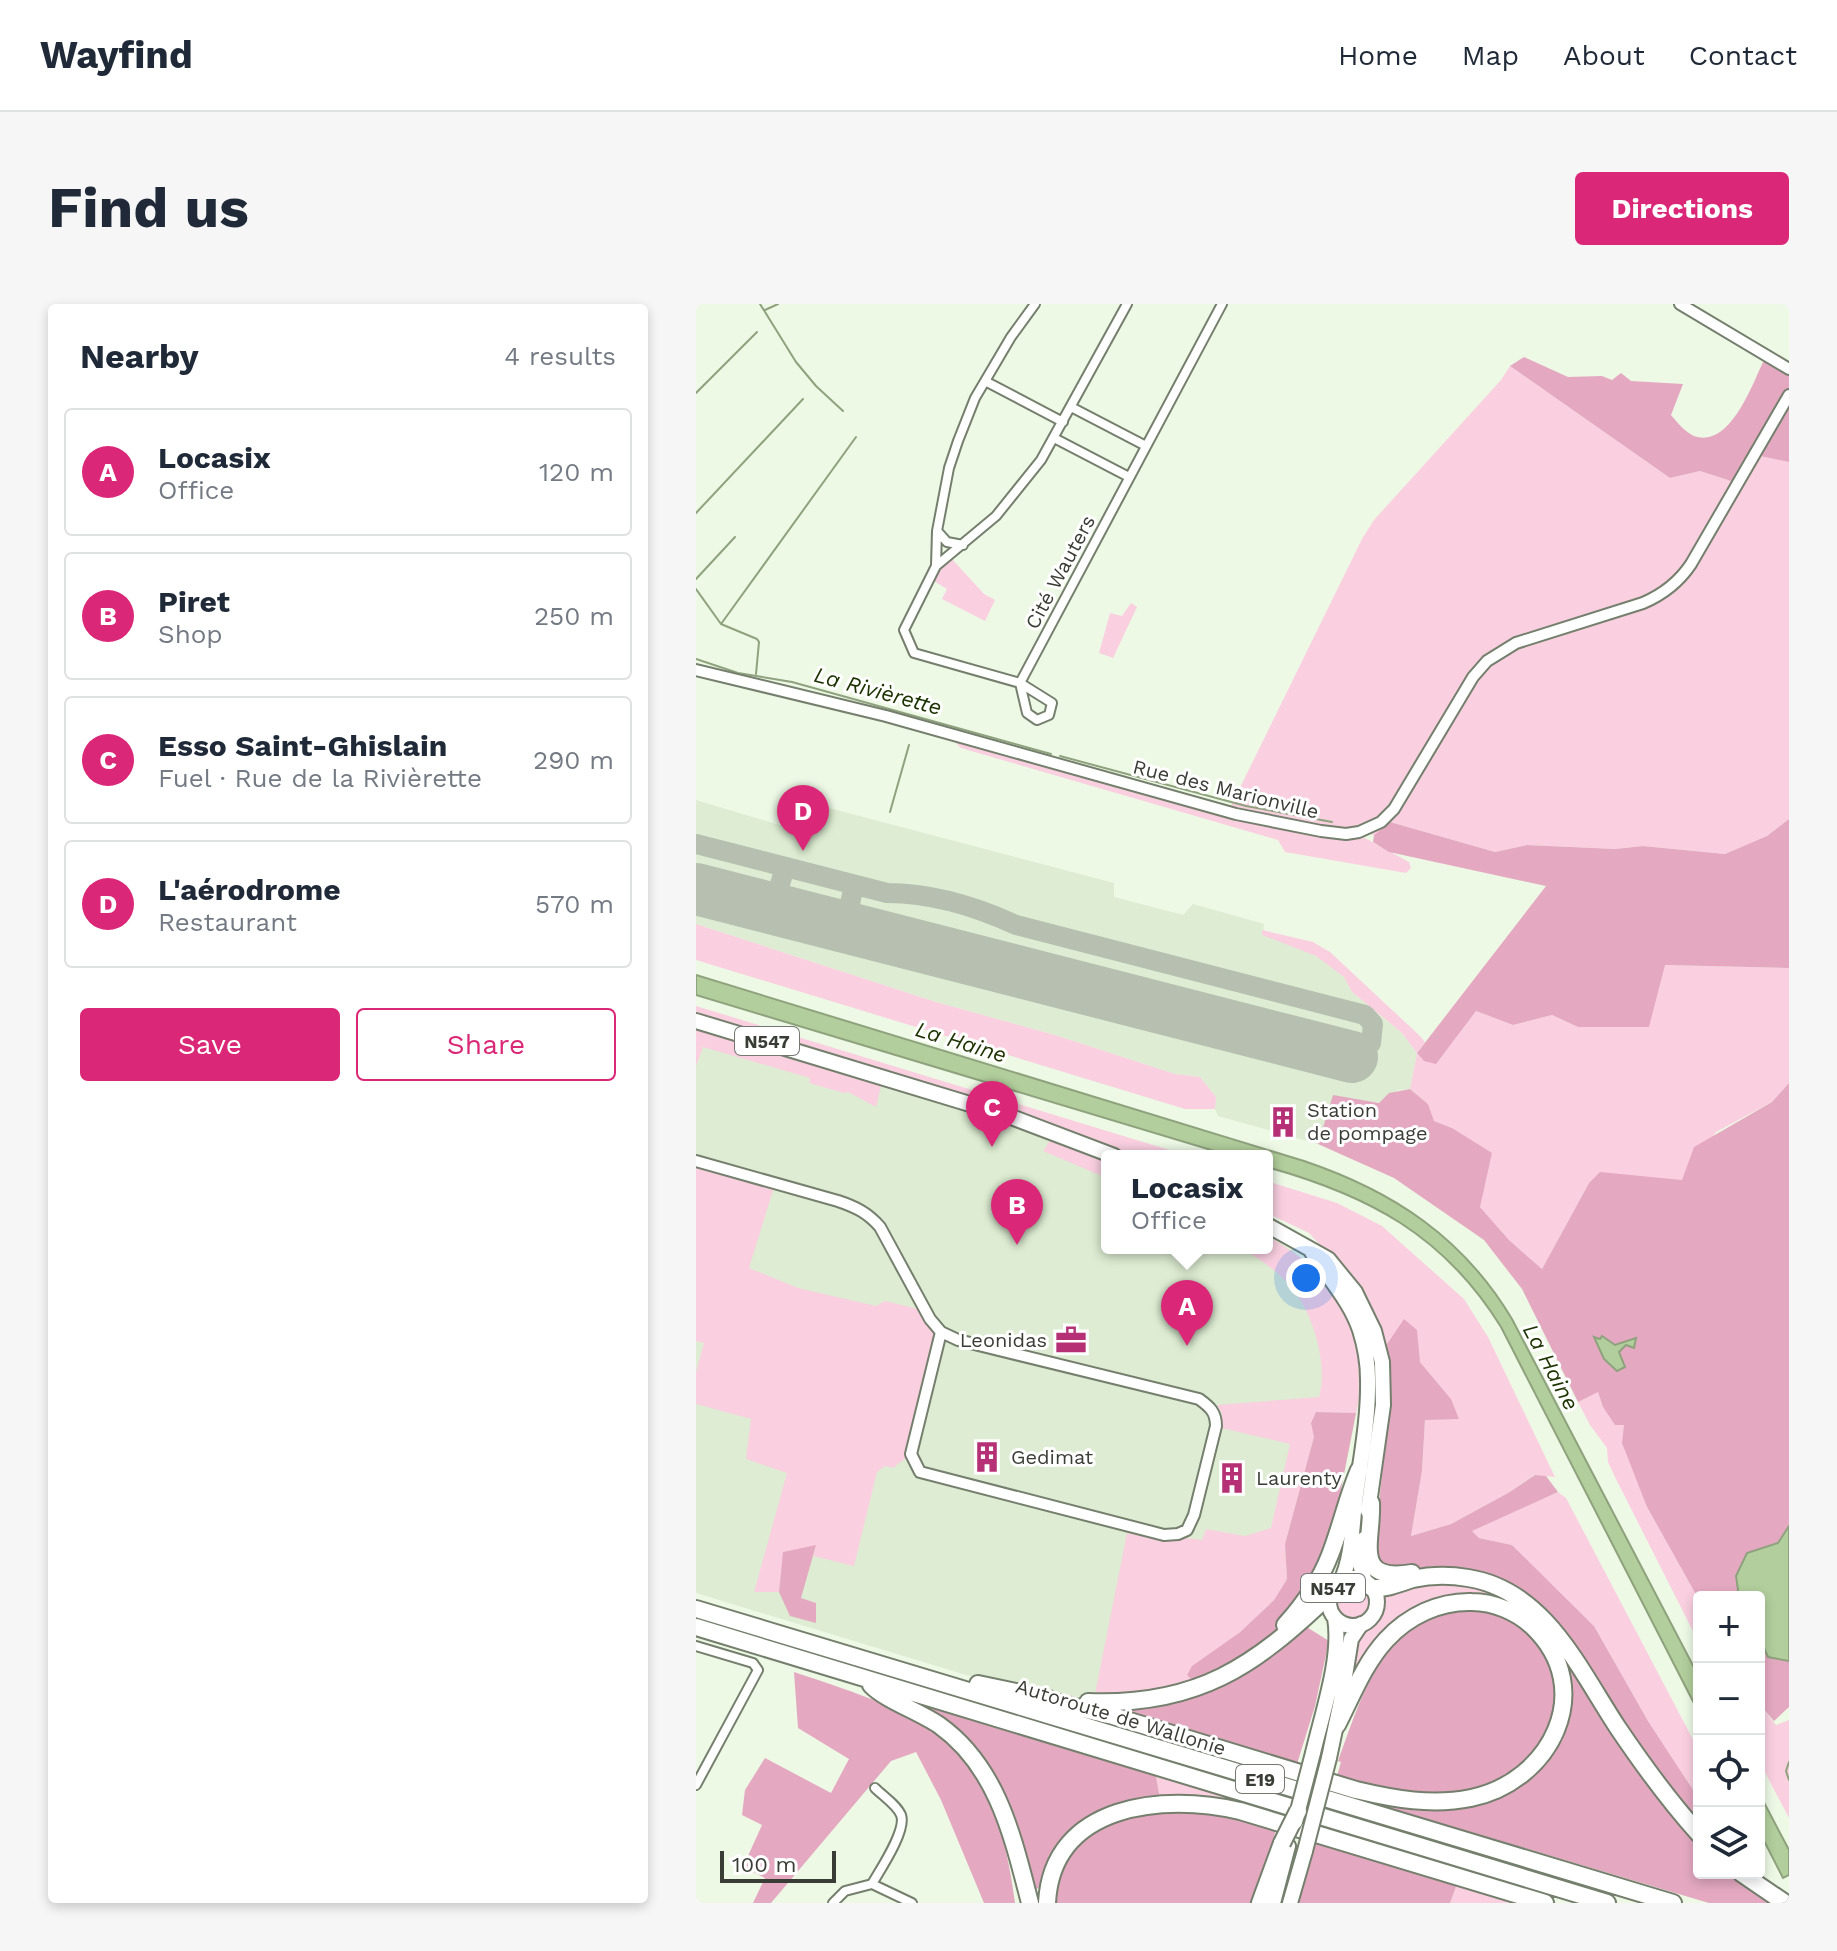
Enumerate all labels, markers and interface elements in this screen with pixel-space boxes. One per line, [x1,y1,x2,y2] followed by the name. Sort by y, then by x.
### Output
[40,33,193,77] text: Wayfind
[1338,39,1418,72] text: Home
[1462,39,1519,72] text: Map
[1563,39,1645,72] text: About
[1689,39,1797,72] text: Contact
[1575,172,1789,245] button: Directions
[48,175,249,241] text: Find us
[80,336,199,376] text: Nearby
[504,341,616,371] text: 4 results
[158,440,271,475] text: Locasix
[99,457,117,487] text: A
[539,457,614,487] text: 120 m
[158,475,234,505] text: Office
[1020,511,1100,633] street label: Cité Wauters
[158,584,230,619] text: Piret
[99,601,117,631] text: B
[534,601,614,631] text: 250 m
[158,619,223,649] text: Shop
[811,662,945,720] water label: La Rivièrette
[158,728,447,763] text: Esso Saint-Ghislain
[99,745,117,775] text: C
[533,745,614,775] text: 290 m
[1131,754,1321,824] street label: Rue des Marionville
[158,763,482,793] text: Fuel · Rue de la Rivièrette
[777,785,829,851] pin: D
[158,872,341,907] text: L'aérodrome
[99,889,117,919] text: D
[535,889,614,919] text: 570 m
[158,907,297,937] text: Restaurant
[80,1008,340,1081] button: Save
[356,1008,616,1081] button: Share
[912,1016,1010,1068] water label: La Haine
[735,1027,799,1055] road number: N547
[966,1081,1018,1147] pin: C
[1307,1098,1428,1145] place label: Station de pompage
[1266,1105,1300,1139] building icon: Station de pompage
[1101,1150,1273,1254] popup
[1131,1170,1243,1205] text: Locasix
[991,1179,1043,1245] pin: B
[1131,1205,1207,1235] text: Office
[1286,1258,1326,1298] your location
[1161,1280,1213,1346] pin: A
[1518,1320,1584,1414] water label: La Haine
[1054,1323,1088,1357] office icon: Leonidas
[960,1328,1047,1352] place label: Leonidas
[970,1440,1004,1474] building icon: Gedimat
[1011,1445,1094,1469] place label: Gedimat
[1215,1461,1249,1495] building icon: Laurenty
[1256,1466,1343,1490] place label: Laurenty
[1301,1574,1365,1602] road number: N547
[1693,1591,1765,1879] map controls
[1693,1591,1765,1663] button: +
[1693,1663,1765,1735] button: −
[1013,1674,1229,1760] street label: Autoroute de Wallonie
[1693,1735,1765,1807] button: locate
[1236,1765,1284,1793] road number: E19
[1693,1807,1765,1879] button: layers
[720,1847,836,1883] scale bar
[732,1852,796,1877] text: 100 m

